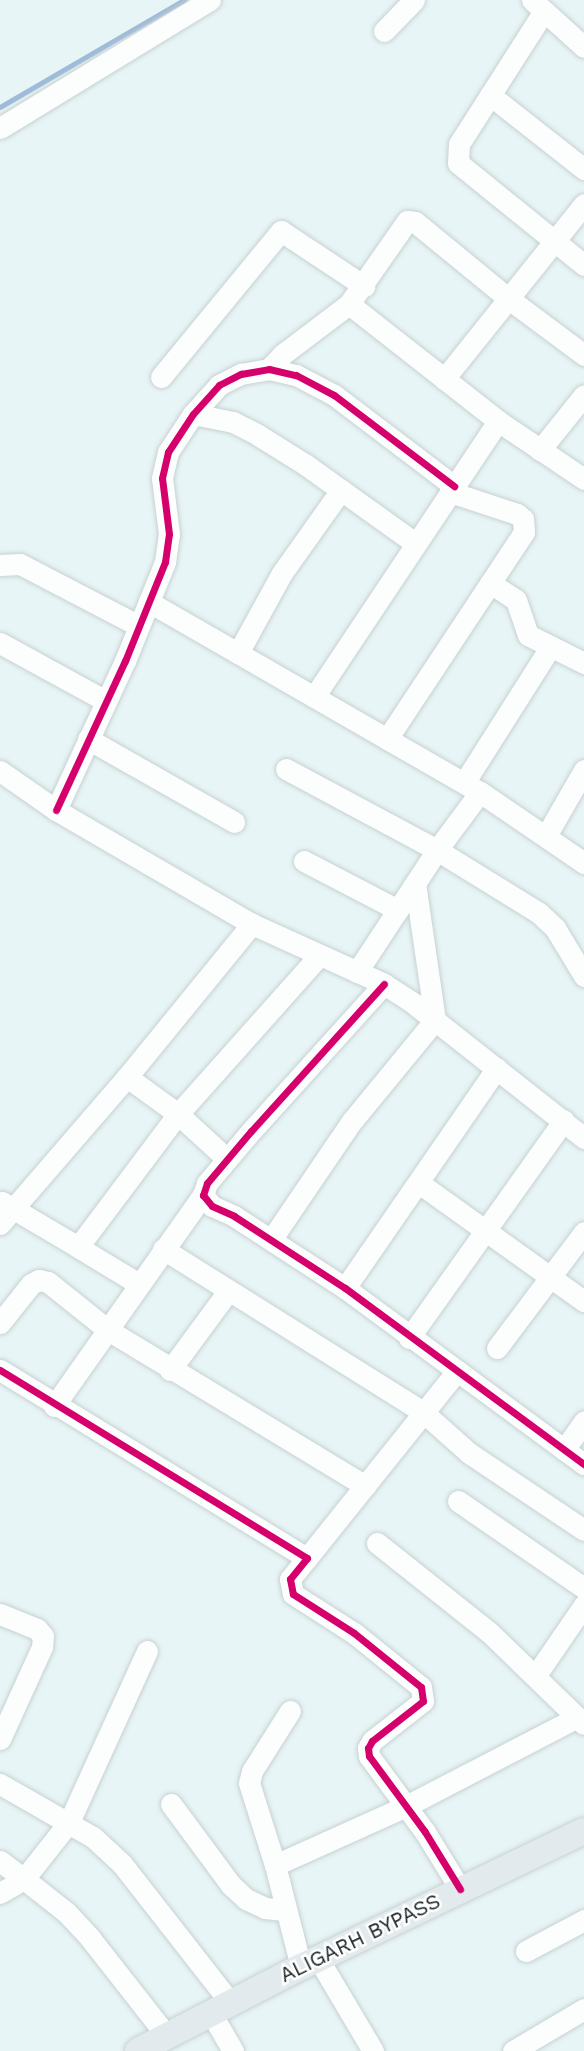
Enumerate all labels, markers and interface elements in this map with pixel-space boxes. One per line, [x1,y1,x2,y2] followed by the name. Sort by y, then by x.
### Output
[276,1888,444,1988] street label: ALIGARH BYPASS

